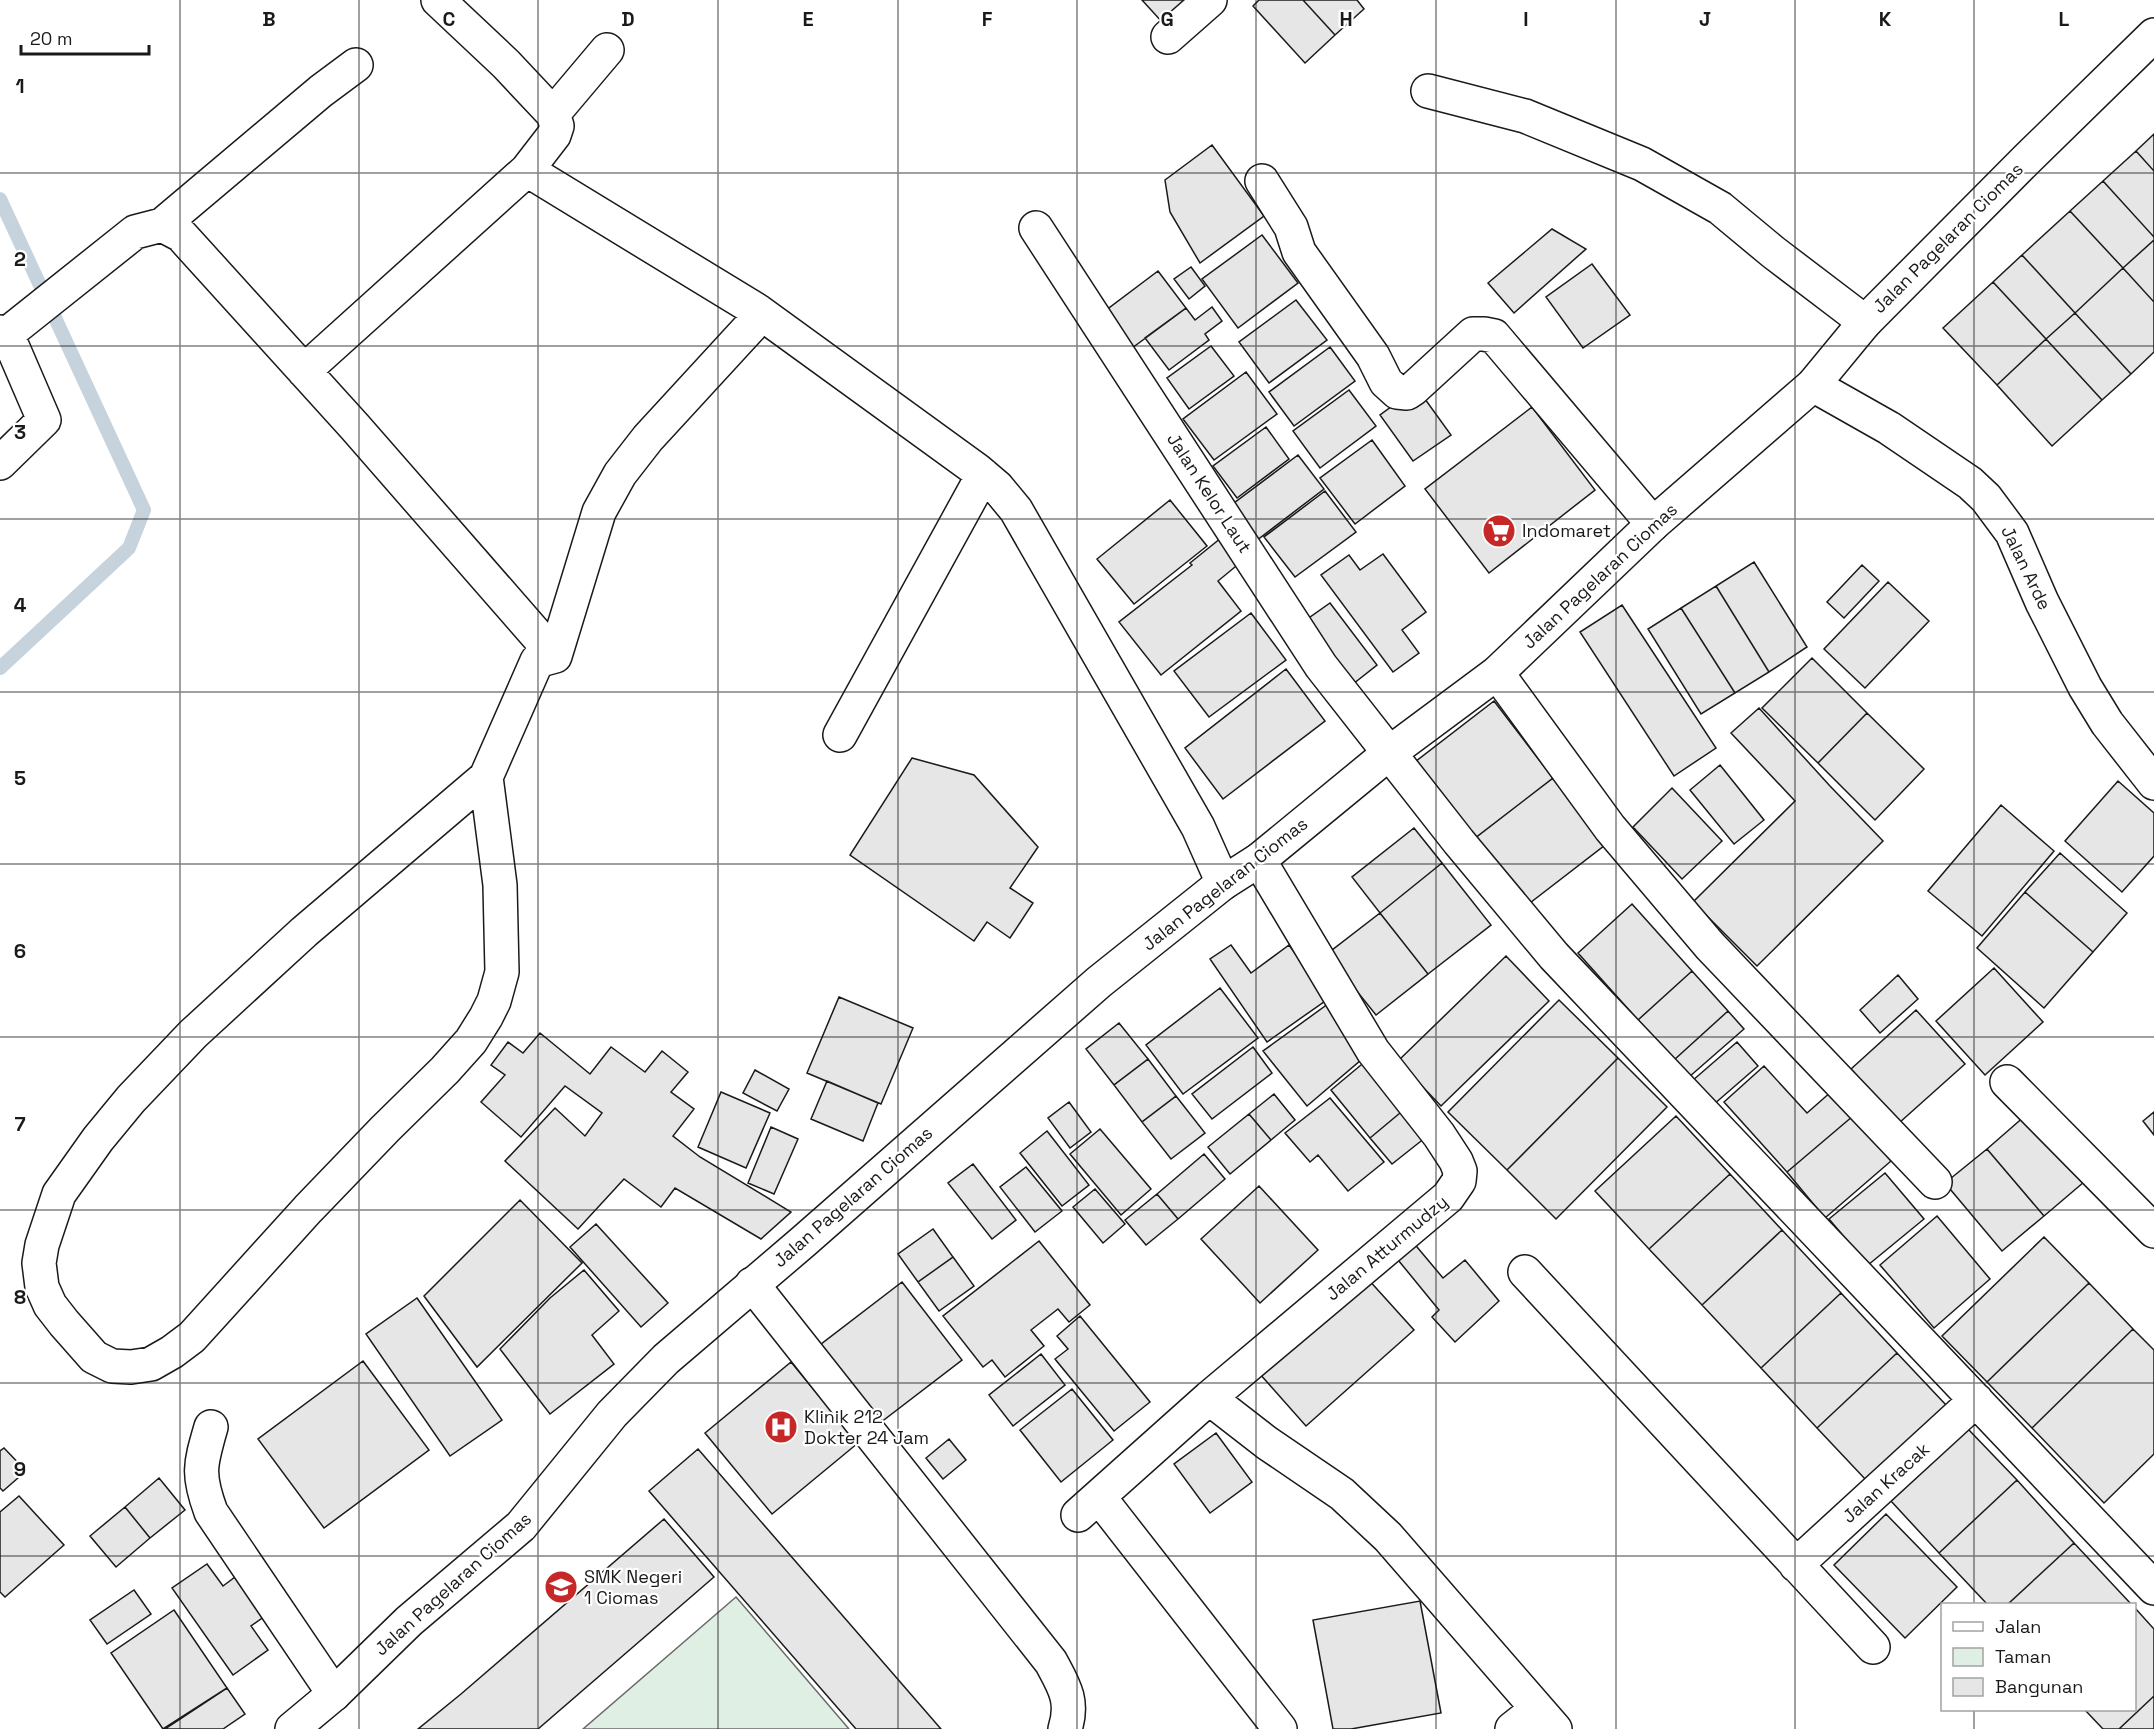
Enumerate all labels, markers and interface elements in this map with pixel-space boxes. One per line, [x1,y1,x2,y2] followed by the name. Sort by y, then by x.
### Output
[262,6,276,32] text: B
[443,6,456,32] text: C
[621,6,635,32] text: D
[802,6,814,32] text: E
[982,6,993,32] text: F
[1160,6,1174,32] text: G
[1339,6,1353,32] text: H
[1523,6,1529,32] text: I
[1699,6,1711,32] text: J
[1879,6,1892,32] text: K
[2059,6,2070,32] text: L
[21,18,148,56] scale bar
[30,27,73,50] text: 20 m
[15,73,25,99] text: 1
[1868,158,2028,318] street label: Jalan Pagelaran Ciomas
[14,246,26,272] text: 2
[14,419,26,445] text: 3
[1162,428,1257,557] street label: Jalan Kelor Laut
[1517,498,1682,653] street label: Jalan Pagelaran Ciomas
[1481,513,1517,549] supermarket icon: Indomaret
[1522,519,1611,542] place label: Indomaret
[1996,522,2057,614] street label: Jalan Arde
[14,592,27,618] text: 4
[14,765,26,791] text: 5
[1137,812,1312,955] street label: Jalan Pagelaran Ciomas
[14,938,26,964] text: 6
[14,1111,26,1137] text: 7
[768,1121,937,1272] street label: Jalan Pagelaran Ciomas
[1321,1190,1452,1305] street label: Jalan Atturmudzy
[14,1284,26,1310] text: 8
[804,1405,929,1449] place label: Klinik 212 Dokter 24 Jam
[763,1409,799,1445] hospital icon: Klinik 212 Dokter 24 Jam
[1837,1437,1934,1528] street label: Jalan Kracak
[14,1456,26,1482] text: 9
[369,1507,536,1660] street label: Jalan Pagelaran Ciomas
[584,1565,682,1609] place label: SMK Negeri 1 Ciomas
[543,1569,579,1605] school or university icon: SMK Negeri 1 Ciomas
[1941,1603,2136,1711] legend
[1995,1615,2041,1638] text: Jalan
[1995,1645,2051,1668] text: Taman
[1995,1675,2083,1698] text: Bangunan

